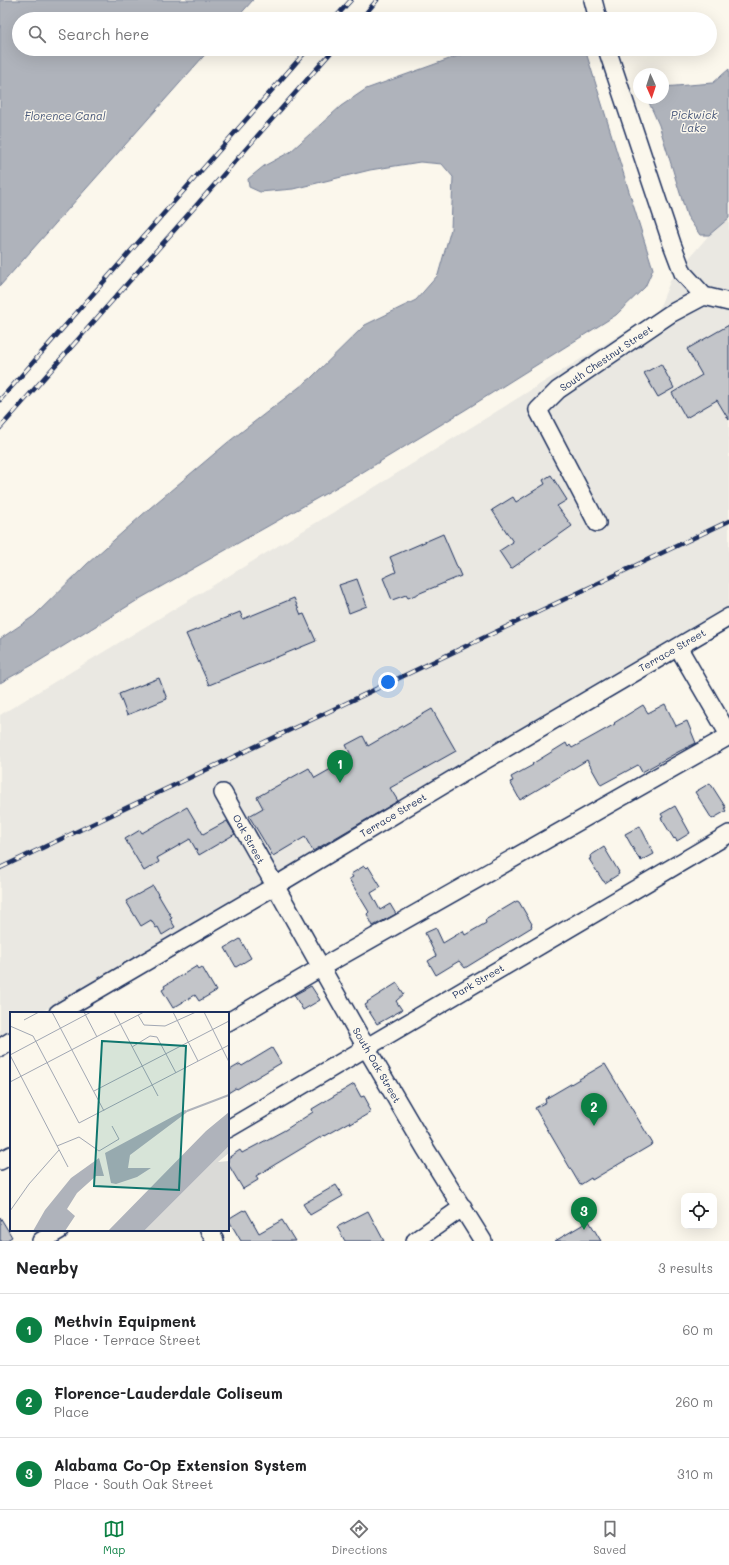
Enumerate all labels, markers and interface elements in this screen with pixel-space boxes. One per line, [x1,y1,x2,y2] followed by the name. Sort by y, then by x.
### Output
[12,12,717,56] search box
[26,23,48,45] icon: search
[58,24,149,44] text: Search here
[633,68,669,104] north arrow
[671,107,717,135] water label: Pickwick Lake
[24,108,106,123] water label: Florence Canal
[557,322,655,394] street label: South Chestnut Street
[636,625,708,675] street label: Terrace Street
[378,672,398,692] your location
[327,750,353,783] pin: 1
[357,790,429,840] street label: Terrace Street
[230,812,268,866] street label: Oak Street
[450,961,506,1001] street label: Park Street
[10,1012,229,1231] inset map
[350,1025,404,1105] street label: South Oak Street
[581,1093,607,1126] pin: 2
[681,1193,717,1229] map controls
[681,1193,717,1229] button: locate
[571,1197,597,1230] pin: 3
[16,1256,78,1278] text: Nearby
[658,1259,713,1276] text: 3 results
[54,1311,196,1331] text: Methvin Equipment
[26,1321,32,1338] text: 1
[683,1321,713,1338] text: 60 m
[54,1331,201,1348] text: Place · Terrace Street
[54,1383,283,1403] text: Florence-Lauderdale Coliseum
[25,1393,33,1410] text: 2
[675,1393,713,1410] text: 260 m
[54,1403,89,1420] text: Place
[54,1455,307,1475] text: Alabama Co-Op Extension System
[25,1465,33,1482] text: 3
[677,1465,713,1482] text: 310 m
[54,1475,213,1492] text: Place · South Oak Street
[103,1518,125,1557] tab: Map
[331,1518,387,1557] tab: Directions
[593,1518,626,1557] tab: Saved

